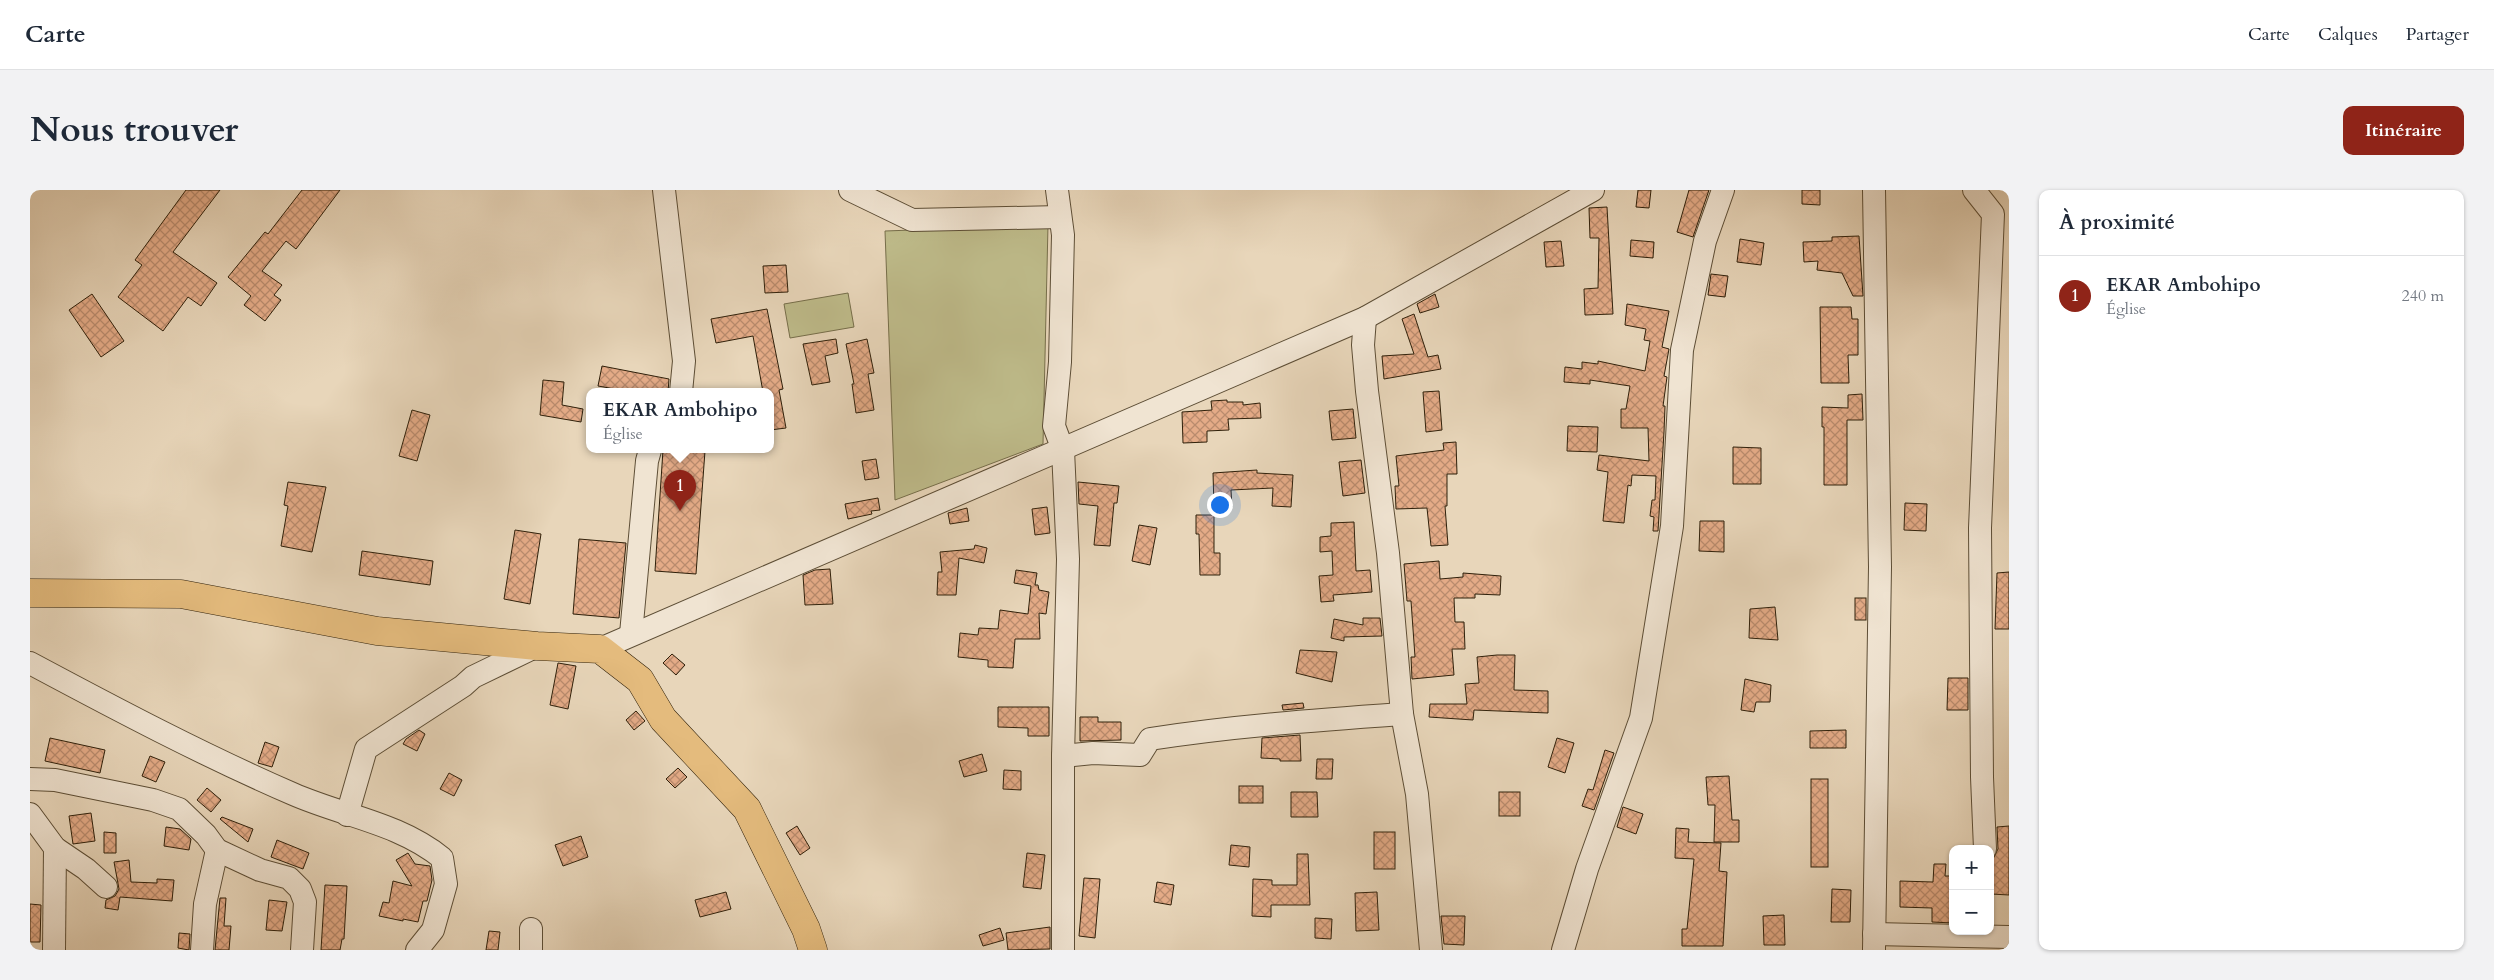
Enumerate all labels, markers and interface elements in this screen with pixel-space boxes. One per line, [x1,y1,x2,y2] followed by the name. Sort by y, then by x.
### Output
[25,18,86,51] text: Carte
[2248,22,2290,47] text: Carte
[2318,22,2378,47] text: Calques
[2406,22,2469,47] text: Partager
[30,106,238,154] text: Nous trouver
[2343,106,2464,155] button: Itinéraire
[2059,208,2175,237] text: À proximité
[2106,272,2261,298] text: EKAR Ambohipo
[2071,285,2079,307] text: 1
[2402,285,2444,307] text: 240 m
[2106,298,2146,320] text: Église
[586,388,774,453] popup
[603,397,757,423] text: EKAR Ambohipo
[603,423,643,445] text: Église
[664,470,696,511] pin: 1
[1207,492,1233,518] your location
[1949,845,1994,935] map controls
[1949,845,1994,890] button: +
[1949,890,1994,935] button: −

